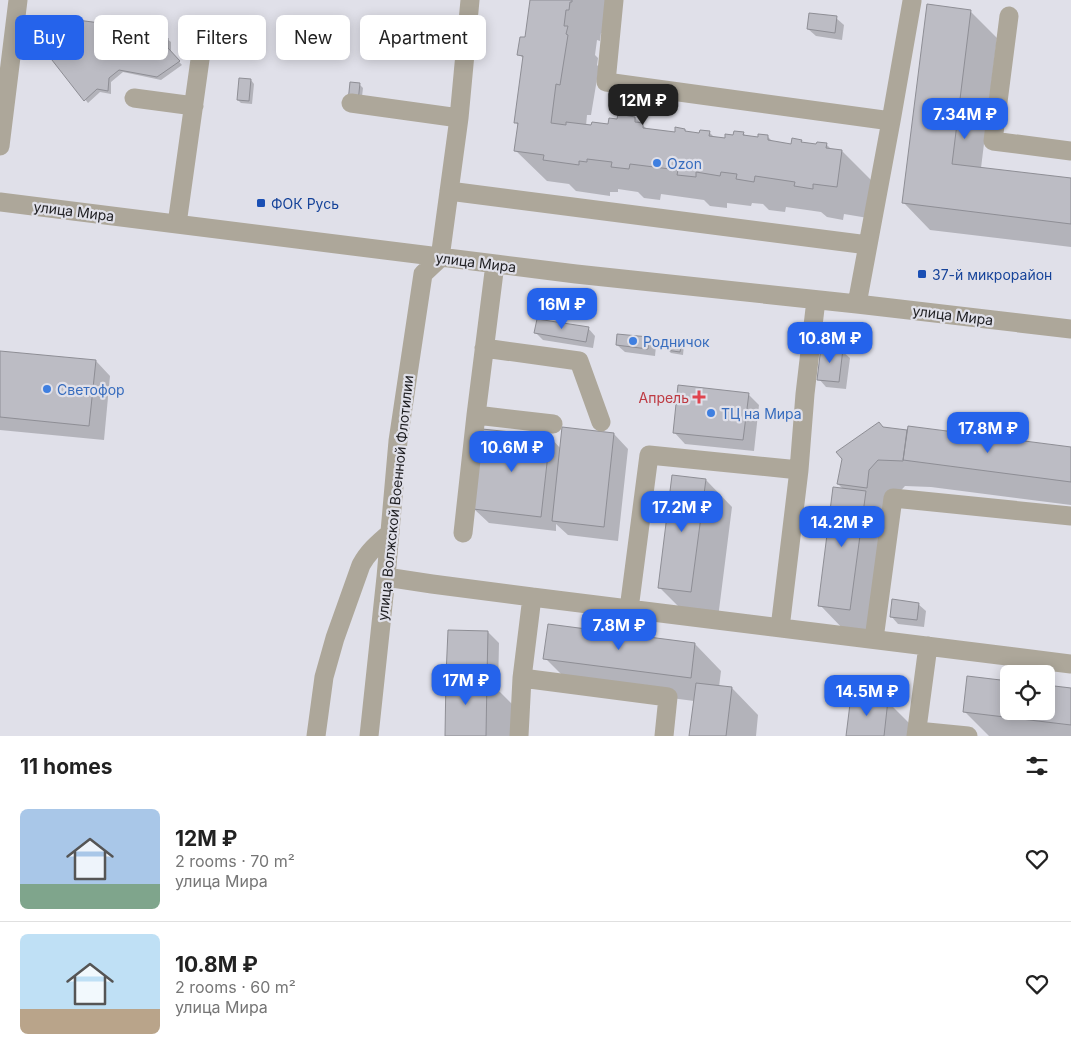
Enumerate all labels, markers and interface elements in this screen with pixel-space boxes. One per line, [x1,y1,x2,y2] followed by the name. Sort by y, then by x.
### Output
[15,15,84,60] chip: Buy
[94,15,168,60] chip: Rent
[178,15,266,60] chip: Filters
[276,15,350,60] chip: New
[360,15,486,60] chip: Apartment
[608,84,678,126] pin: 12M ₽
[619,90,667,110] text: 12M ₽
[919,98,1011,140] pin: 7.34M ₽
[933,104,997,124] text: 7.34M ₽
[667,155,702,172] place label: Ozon
[651,157,663,169] marker: Ozon
[271,195,339,212] place label: ФОК Русь
[255,197,267,209] marker: ФОК Русь
[33,198,115,224] street label: улица Мира
[435,249,517,275] street label: улица Мира
[932,266,1052,283] place label: 37-й микрорайон
[916,268,928,280] marker: 37-й микрорайон
[527,288,597,330] pin: 16M ₽
[538,294,586,314] text: 16M ₽
[912,302,994,328] street label: улица Мира
[784,322,876,364] pin: 10.8M ₽
[798,328,862,348] text: 10.8M ₽
[643,333,710,350] place label: Родничок
[627,335,639,347] marker: Родничок
[374,374,416,622] street label: улица Волжской Военной Флотилии
[57,381,125,398] place label: Светофор
[41,383,53,395] marker: Светофор
[639,389,689,406] place label: Апрель
[693,391,705,403] marker: Апрель
[721,405,802,422] place label: ТЦ на Мира
[705,407,717,419] marker: ТЦ на Мира
[942,412,1034,454] pin: 17.8M ₽
[958,418,1018,438] text: 17.8M ₽
[466,430,558,473] pin: 10.6M ₽
[480,437,544,457] text: 10.6M ₽
[636,490,728,533] pin: 17.2M ₽
[652,497,712,517] text: 17.2M ₽
[796,506,888,548] pin: 14.2M ₽
[810,512,874,532] text: 14.2M ₽
[578,608,660,651] pin: 7.8M ₽
[592,615,646,635] text: 7.8M ₽
[431,664,501,706] pin: 17M ₽
[1000,665,1055,720] map controls
[1000,665,1055,720] button: locate
[443,670,489,690] text: 17M ₽
[821,674,913,717] pin: 14.5M ₽
[835,681,899,701] text: 14.5M ₽
[1023,752,1051,780] icon: filters
[20,754,112,779] text: 11 homes
[175,826,237,851] text: 12M ₽
[60,829,120,889] icon: home
[1023,845,1051,873] icon: heart
[175,851,295,871] text: 2 rooms · 70 m²
[175,871,268,891] text: улица Мира
[175,952,258,977] text: 10.8M ₽
[60,954,120,1014] icon: home
[1023,970,1051,998] icon: heart
[175,977,296,997] text: 2 rooms · 60 m²
[175,997,268,1017] text: улица Мира

